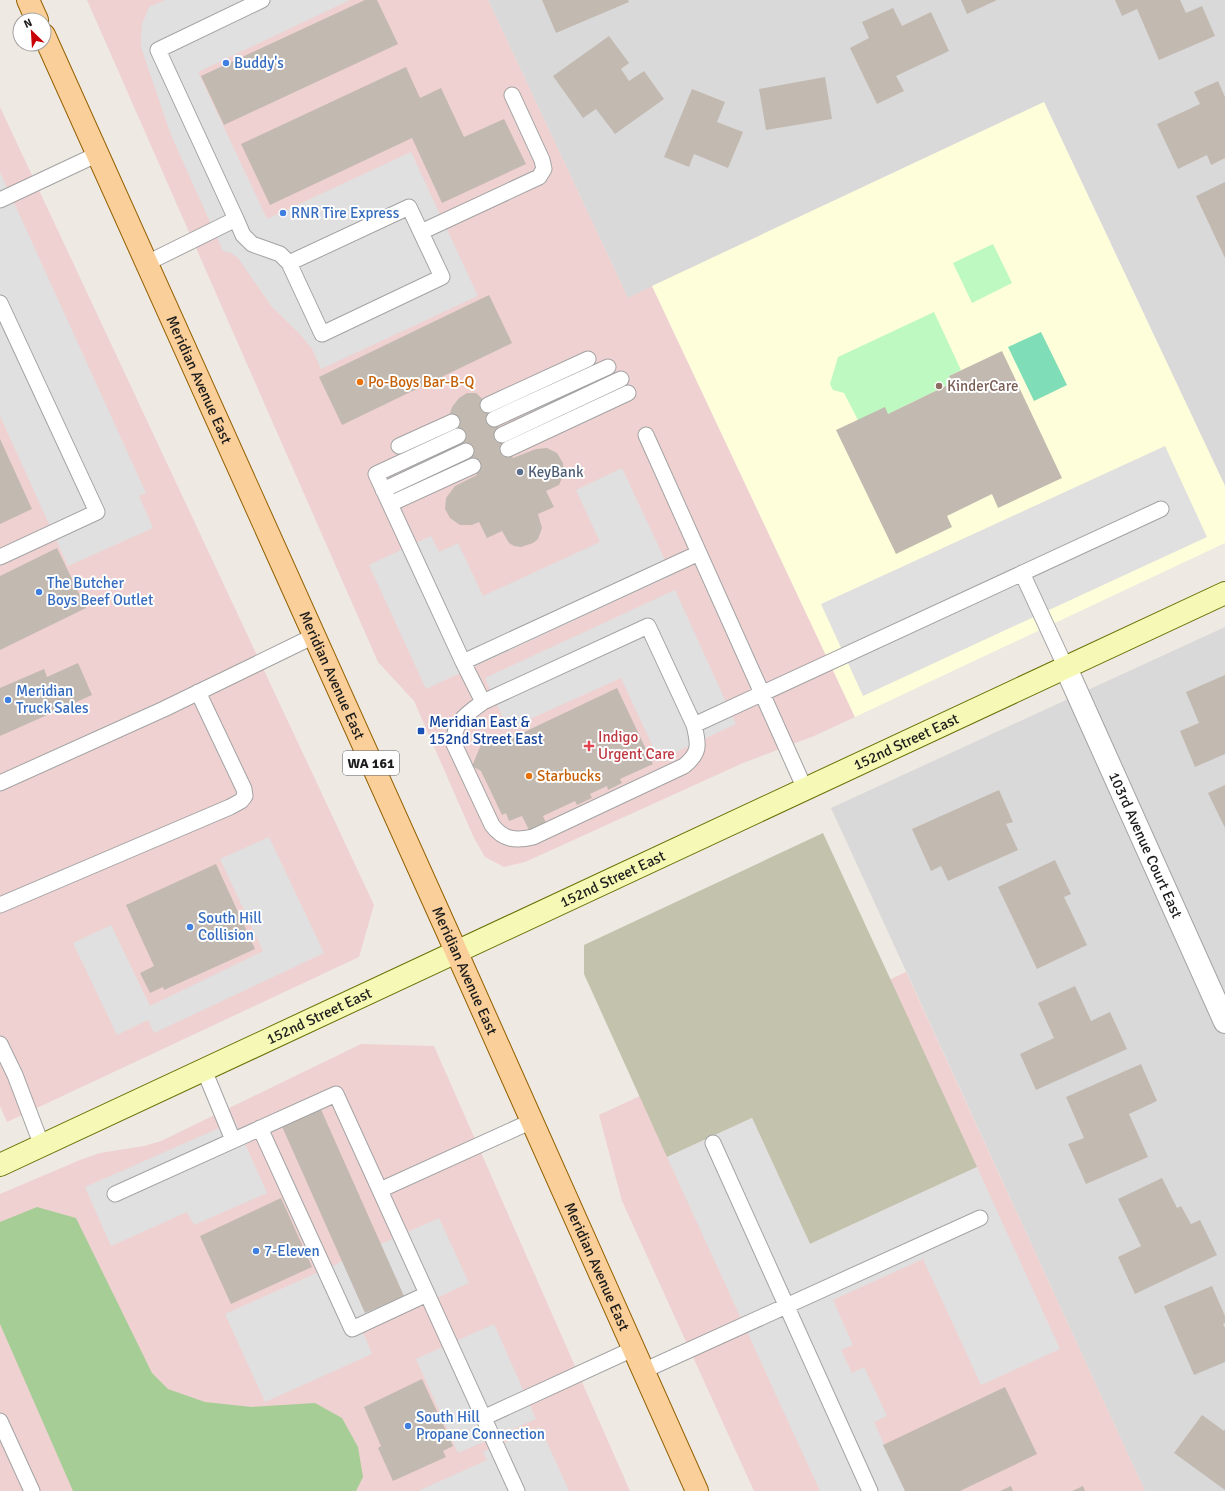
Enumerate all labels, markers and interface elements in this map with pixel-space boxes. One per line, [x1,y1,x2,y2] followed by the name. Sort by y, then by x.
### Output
[12,12,52,52] north arrow
[22,16,34,31] text: N
[234,54,284,72] place label: Buddy's
[221,58,231,68] marker: Buddy's
[291,204,400,222] place label: RNR Tire Express
[278,208,288,218] marker: RNR Tire Express
[162,313,236,447] street label: Meridian Avenue East
[368,373,474,391] place label: Po-Boys Bar-B-Q
[355,377,365,387] marker: Po-Boys Bar-B-Q
[947,377,1018,395] place label: KinderCare
[934,381,944,391] marker: KinderCare
[528,463,584,481] place label: KeyBank
[515,467,525,477] marker: KeyBank
[47,574,153,609] place label: The Butcher Boys Beef Outlet
[34,587,44,597] marker: The Butcher Boys Beef Outlet
[295,608,369,742] street label: Meridian Avenue East
[16,682,89,717] place label: Meridian Truck Sales
[3,695,13,705] marker: Meridian Truck Sales
[851,710,962,774] street label: 152nd Street East
[429,713,543,748] place label: Meridian East & 152nd Street East
[416,726,426,736] marker: Meridian East & 152nd Street East
[598,728,675,763] place label: Indigo Urgent Care
[583,740,595,752] marker: Indigo Urgent Care
[343,751,399,775] road number: WA 161
[537,767,601,785] place label: Starbucks
[1105,769,1186,921] street label: 103rd Avenue Court East
[524,771,534,781] marker: Starbucks
[557,847,668,911] street label: 152nd Street East
[428,904,501,1038] street label: Meridian Avenue East
[198,909,262,944] place label: South Hill Collision
[185,922,195,932] marker: South Hill Collision
[263,984,374,1048] street label: 152nd Street East
[560,1200,633,1334] street label: Meridian Avenue East
[264,1242,320,1260] place label: 7-Eleven
[251,1246,261,1256] marker: 7-Eleven
[416,1408,545,1443] place label: South Hill Propane Connection
[403,1421,413,1431] marker: South Hill Propane Connection

